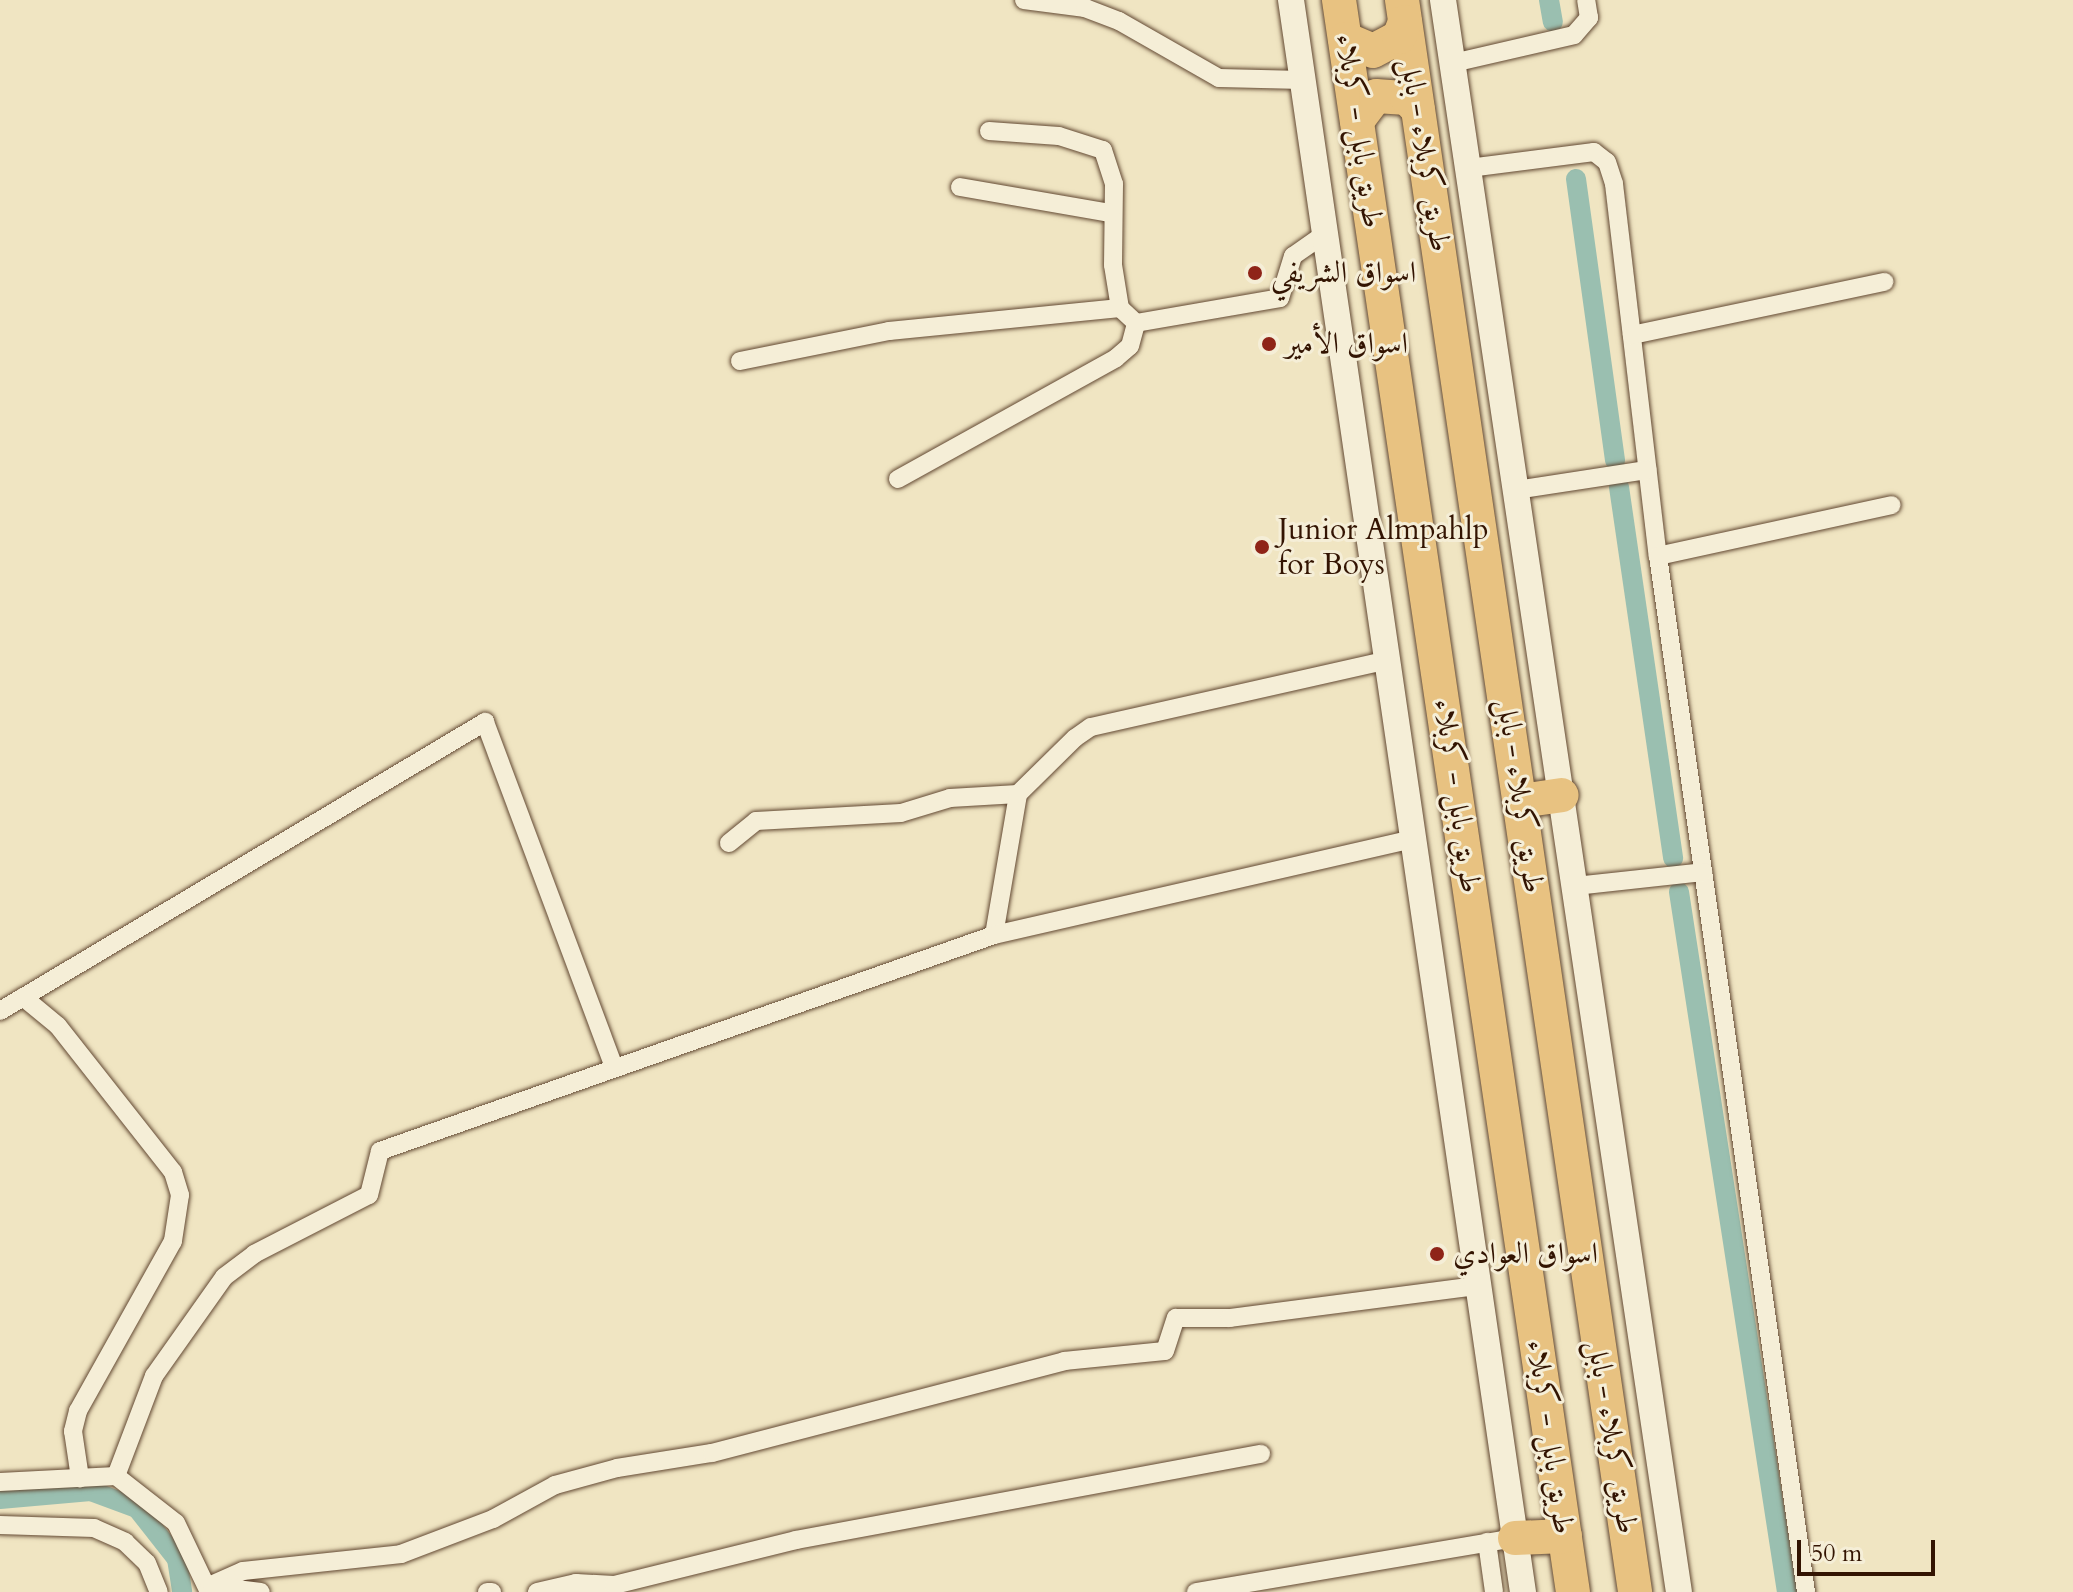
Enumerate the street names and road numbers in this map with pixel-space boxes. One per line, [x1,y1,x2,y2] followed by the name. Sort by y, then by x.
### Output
[1328,32,1390,230] street label: طريق بابل - كربلاء
[1392,56,1458,254] street label: طريق كربلاء - بابل
[1426,697,1488,895] street label: طريق بابل - كربلاء
[1489,697,1551,895] street label: طريق كربلاء - بابل
[1519,1338,1581,1536] street label: طريق بابل - كربلاء
[1579,1338,1645,1536] street label: طريق كربلاء - بابل

